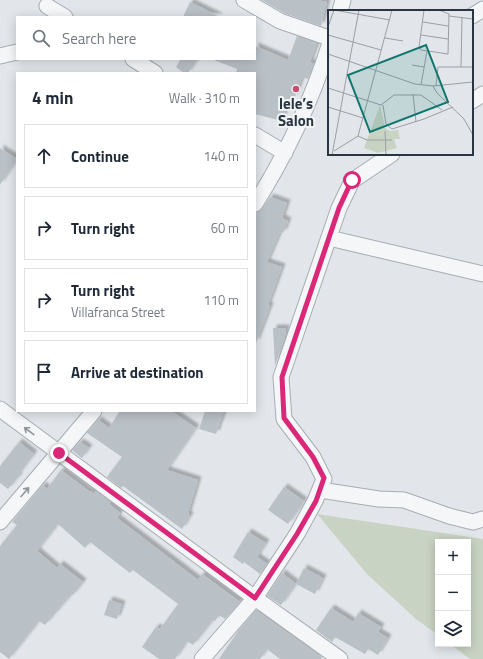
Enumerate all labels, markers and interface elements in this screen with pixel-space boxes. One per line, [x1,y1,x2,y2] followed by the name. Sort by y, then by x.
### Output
[328,10,473,155] inset map
[16,16,256,60] search box
[30,27,52,49] icon: search
[62,27,136,50] text: Search here
[291,84,301,94] marker: lele’s Salon
[32,85,73,111] text: 4 min
[169,88,240,108] text: Walk · 310 m
[278,92,314,132] place label: lele’s Salon
[33,145,55,167] icon: ahead
[71,145,129,168] text: Continue
[203,146,239,166] text: 140 m
[343,171,361,189] route start
[33,217,55,239] icon: right
[71,217,135,240] text: Turn right
[211,218,239,238] text: 60 m
[71,279,135,302] text: Turn right
[33,289,55,311] icon: right
[203,290,239,310] text: 110 m
[71,302,165,322] text: Villafranca Street
[33,361,55,383] icon: arrive
[71,361,204,384] text: Arrive at destination
[24,427,35,435] one-way arrow
[50,444,68,462] route end
[21,487,30,497] one-way arrow
[435,539,471,647] map controls
[435,539,471,575] button: +
[435,575,471,611] button: −
[435,611,471,647] button: layers

